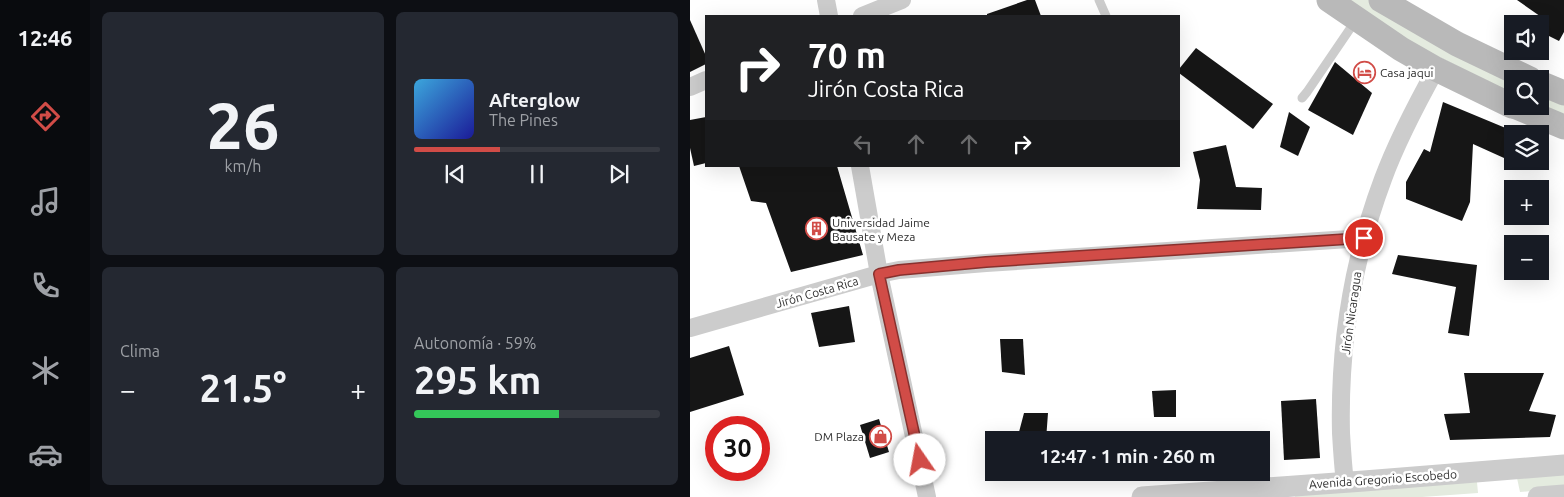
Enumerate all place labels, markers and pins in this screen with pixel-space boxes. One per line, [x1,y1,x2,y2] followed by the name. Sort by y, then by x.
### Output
[1352,60,1376,84] hotel icon: Casa jaqui
[1380,66,1434,79] place label: Casa jaqui
[832,216,930,243] place label: Universidad Jaime Bausate y Meza
[804,217,828,241] building icon: Universidad Jaime Bausate y Meza
[1343,217,1385,259] pin
[868,424,892,448] shop icon: DM Plaza
[814,430,864,443] place label: DM Plaza

